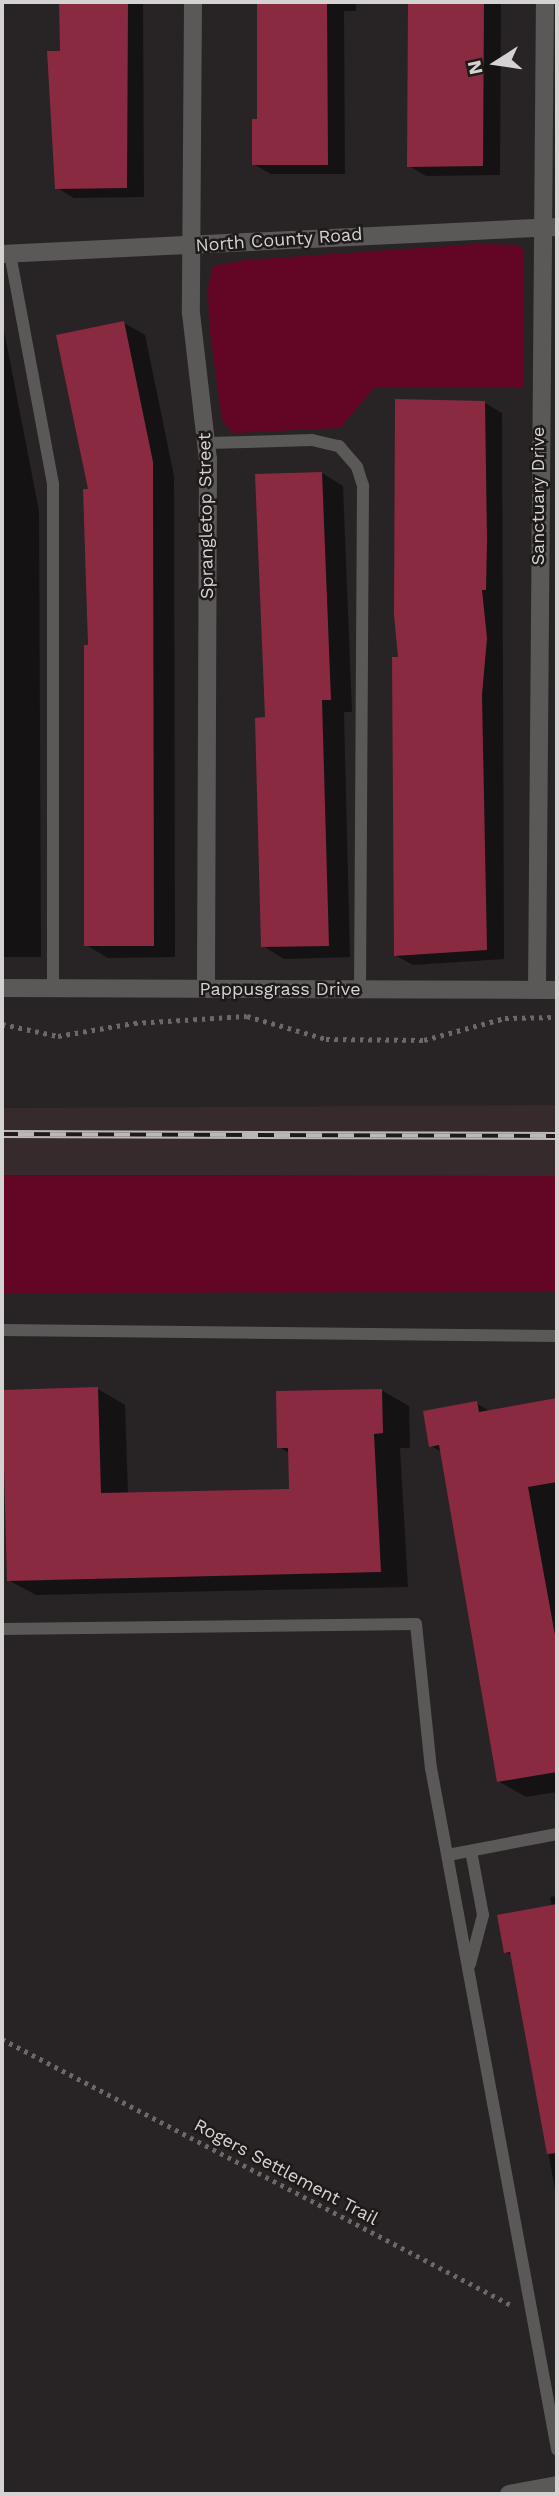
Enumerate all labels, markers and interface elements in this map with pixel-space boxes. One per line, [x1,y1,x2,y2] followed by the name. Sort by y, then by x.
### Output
[461,28,531,98] north arrow
[462,58,488,77] text: N
[195,223,363,257] street label: North County Road
[527,426,549,566] street label: Sanctuary Drive
[194,433,218,599] street label: Sprangletop Street
[199,978,361,1000] street label: Pappusgrass Drive
[190,2114,382,2230] street label: Rogers Settlement Trail

